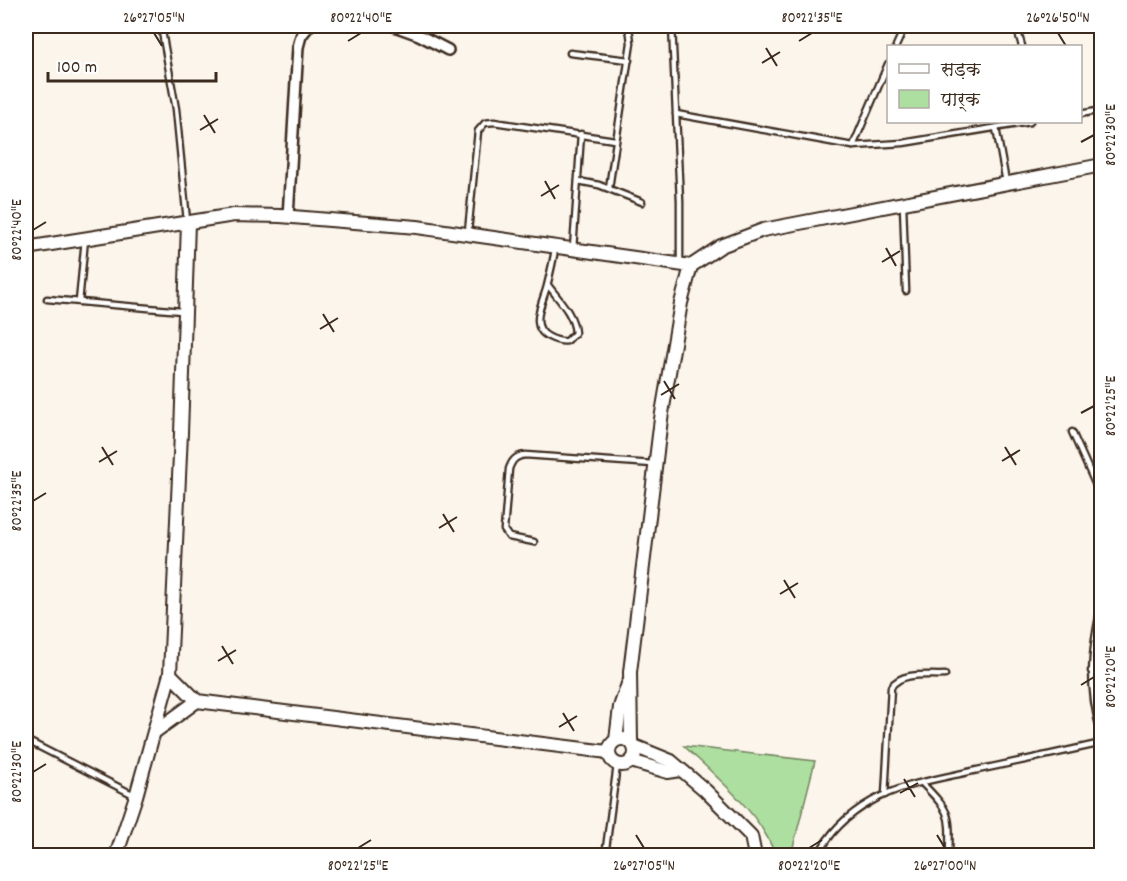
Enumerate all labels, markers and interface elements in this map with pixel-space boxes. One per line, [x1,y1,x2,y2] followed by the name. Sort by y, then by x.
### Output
[123,8,185,30] text: 26°27'05"N
[330,8,392,30] text: 80°22'40"E
[782,8,843,30] text: 80°22'35"E
[1026,8,1090,30] text: 26°26'50"N
[48,45,216,83] scale bar
[887,45,1082,123] legend
[57,56,97,81] text: 100 m
[940,59,982,84] text: सड़क
[940,89,981,114] text: पार्क
[1101,104,1123,166] text: 80°22'30"E
[7,199,29,261] text: 80°22'40"E
[1101,375,1123,436] text: 80°22'25"E
[7,470,29,531] text: 80°22'35"E
[1101,646,1123,708] text: 80°22'20"E
[7,741,29,803] text: 80°22'30"E
[328,856,389,878] text: 80°22'25"E
[613,856,675,878] text: 26°27'05"N
[778,856,840,878] text: 80°22'20"E
[913,856,977,878] text: 26°27'00"N

